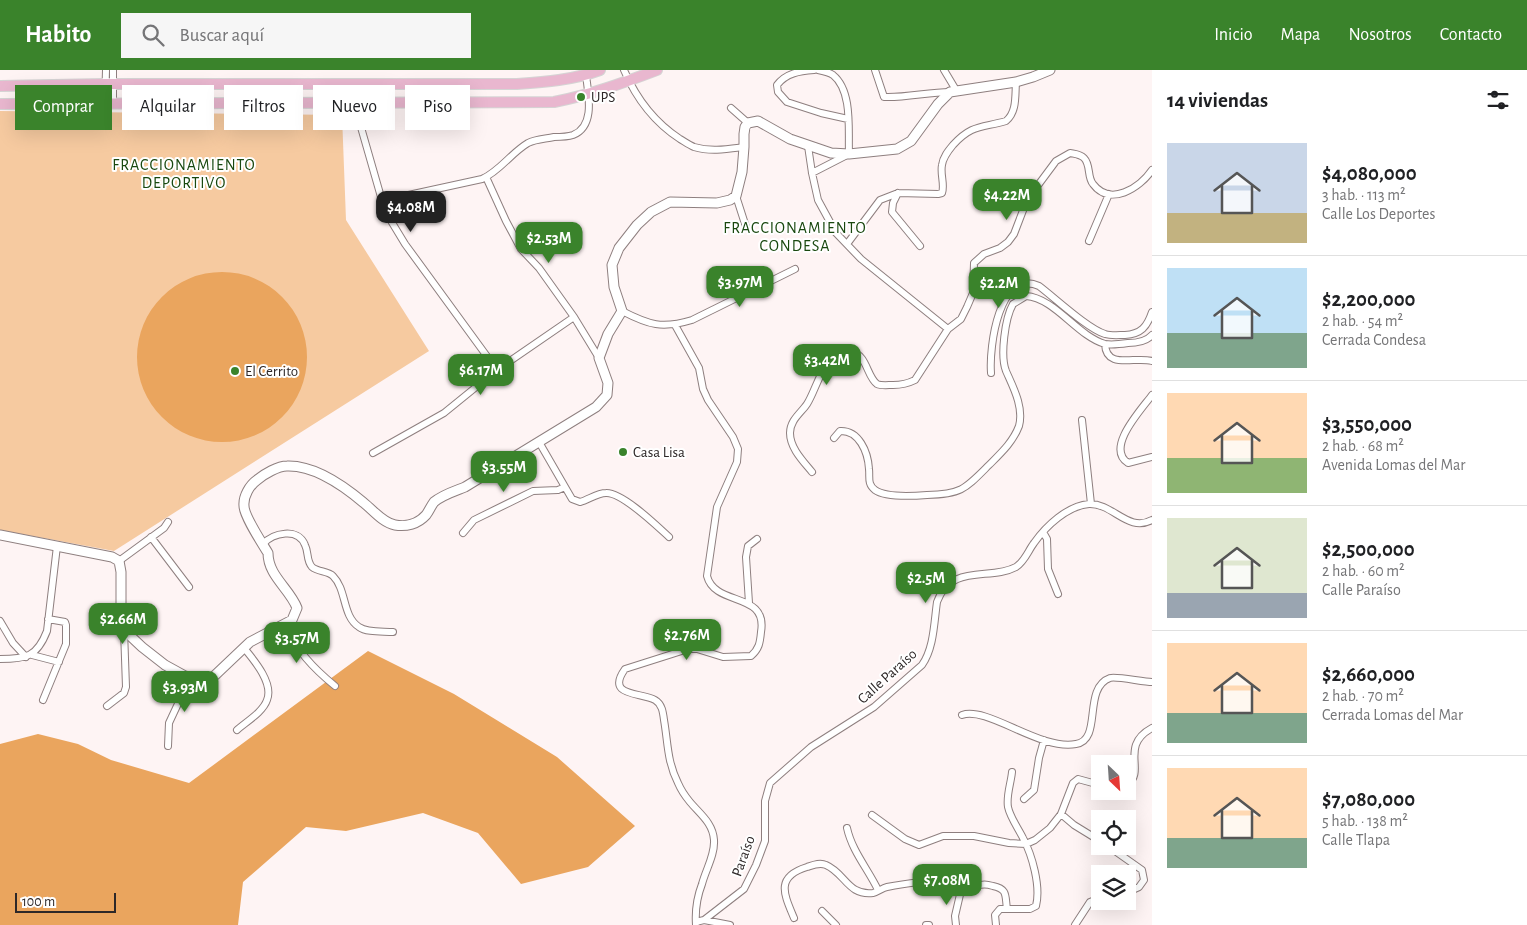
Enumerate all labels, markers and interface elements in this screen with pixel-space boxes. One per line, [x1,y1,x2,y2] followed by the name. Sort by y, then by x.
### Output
[121,13,471,58] search box
[139,21,167,49] icon: search
[25,23,91,47] text: Habito
[179,26,264,45] text: Buscar aquí
[1214,26,1253,44] text: Inicio
[1281,26,1320,44] text: Mapa
[1348,26,1412,44] text: Nosotros
[1440,26,1502,44] text: Contacto
[15,85,112,130] chip: Comprar
[122,85,214,130] chip: Alquilar
[224,85,303,130] chip: Filtros
[313,85,395,130] chip: Nuevo
[405,85,470,130] chip: Piso
[1484,86,1512,114] icon: filters
[591,90,615,105] place label: UPS
[1167,90,1268,111] text: 14 viviendas
[575,91,587,103] marker: UPS
[112,157,256,191] district label: FRACCIONAMIENTO DEPORTIVO
[1207,163,1267,223] icon: home
[1322,163,1417,184] text: $4,080,000
[966,178,1048,221] pin: $4.22M
[984,187,1030,203] text: $4.22M
[1322,187,1406,203] text: 3 hab. · 113 m²
[370,190,452,233] pin: $4.08M
[387,199,435,215] text: $4.08M
[1322,206,1435,222] text: Calle Los Deportes
[723,220,867,254] district label: FRACCIONAMIENTO CONDESA
[508,222,590,264] pin: $2.53M
[527,230,571,246] text: $2.53M
[699,266,781,308] pin: $3.97M
[964,266,1034,309] pin: $2.2M
[717,274,763,290] text: $3.97M
[980,275,1018,291] text: $2.2M
[1207,288,1267,348] icon: home
[1322,289,1416,310] text: $2,200,000
[1322,313,1403,329] text: 2 hab. · 54 m²
[1322,332,1426,348] text: Cerrada Condesa
[786,344,868,386] pin: $3.42M
[804,352,850,368] text: $3.42M
[440,354,522,396] pin: $6.17M
[459,362,503,378] text: $6.17M
[245,364,298,379] place label: El Cerrito
[229,365,241,377] marker: El Cerrito
[1207,413,1267,473] icon: home
[1322,414,1412,435] text: $3,550,000
[1322,438,1404,454] text: 2 hab. · 68 m²
[633,445,685,460] place label: Casa Lisa
[617,446,629,458] marker: Casa Lisa
[463,450,545,493] pin: $3.55M
[1322,457,1465,473] text: Avenida Lomas del Mar
[482,459,526,475] text: $3.55M
[1207,538,1267,598] icon: home
[1322,539,1415,560] text: $2,500,000
[891,562,961,604] pin: $2.5M
[1322,563,1405,579] text: 2 hab. · 60 m²
[907,570,945,586] text: $2.5M
[1322,582,1401,598] text: Calle Paraíso
[82,602,164,645] pin: $2.66M
[100,611,146,627] text: $2.66M
[646,618,728,661] pin: $2.76M
[256,622,338,664] pin: $3.57M
[664,627,710,643] text: $2.76M
[275,630,319,646] text: $3.57M
[855,646,920,707] street label: Calle Paraíso
[1207,663,1267,723] icon: home
[1322,664,1415,685] text: $2,660,000
[144,670,226,713] pin: $3.93M
[162,679,208,695] text: $3.93M
[1322,688,1404,704] text: 2 hab. · 70 m²
[1322,707,1463,723] text: Cerrada Lomas del Mar
[1091,755,1136,800] north arrow
[1091,755,1136,910] map controls
[1207,788,1267,848] icon: home
[1322,789,1415,810] text: $7,080,000
[1091,810,1136,855] button: locate
[1322,813,1408,829] text: 5 hab. · 138 m²
[1322,832,1390,848] text: Calle Tlapa
[729,834,758,879] street label: Paraíso
[906,864,988,906] pin: $7.08M
[1091,865,1136,910] button: layers
[924,872,970,888] text: $7.08M
[15,890,116,913] scale bar
[22,895,55,909] text: 100 m

